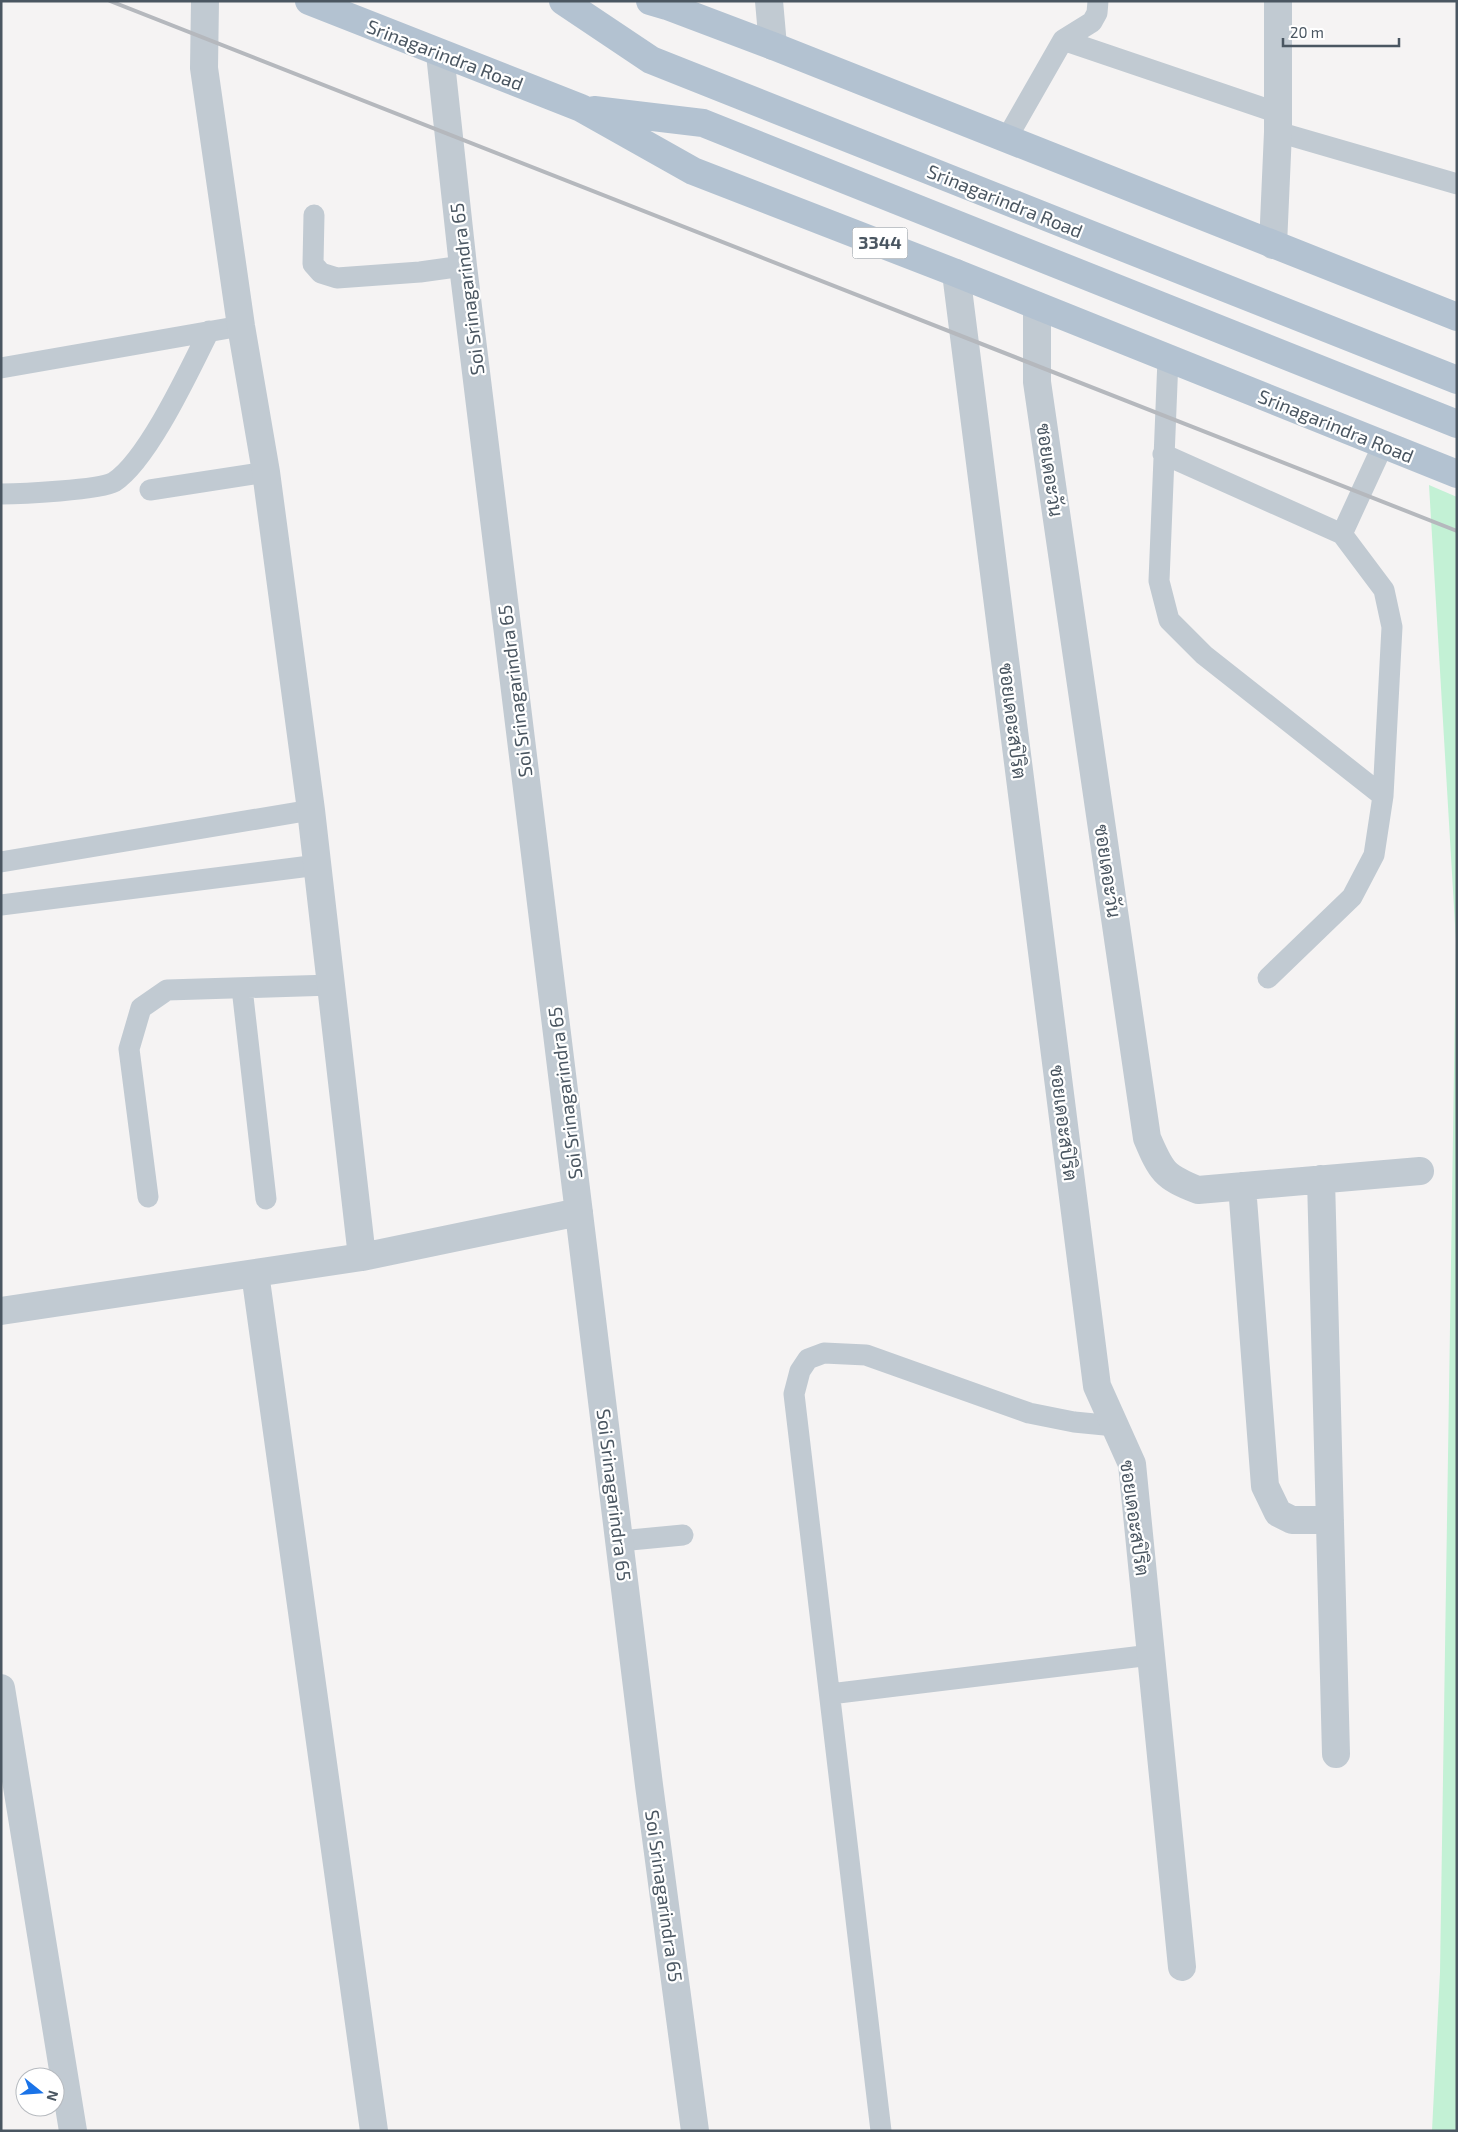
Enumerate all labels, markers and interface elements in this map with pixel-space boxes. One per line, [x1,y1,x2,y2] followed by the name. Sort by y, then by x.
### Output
[364,14,527,95] street label: Srinagarindra Road
[1283,15,1399,47] scale bar
[1290,23,1324,41] text: 20 m
[924,159,1086,242] street label: Srinagarindra Road
[445,202,488,377] street label: Soi Srinagarindra 65
[852,228,908,258] road number: 3344
[1255,384,1417,467] street label: Srinagarindra Road
[1033,422,1068,518] street label: ซอยเดอะวัน
[493,604,536,779] street label: Soi Srinagarindra 65
[995,662,1032,780] street label: ซอยเดอะสปิริต
[1091,823,1126,919] street label: ซอยเดอะวัน
[543,1006,586,1181] street label: Soi Srinagarindra 65
[1046,1064,1083,1182] street label: ซอยเดอะสปิริต
[593,1407,636,1582] street label: Soi Srinagarindra 65
[1116,1459,1155,1577] street label: ซอยเดอะสปิริต
[641,1808,688,1983] street label: Soi Srinagarindra 65
[15,2067,65,2117] north arrow
[43,2089,63,2103] text: N

